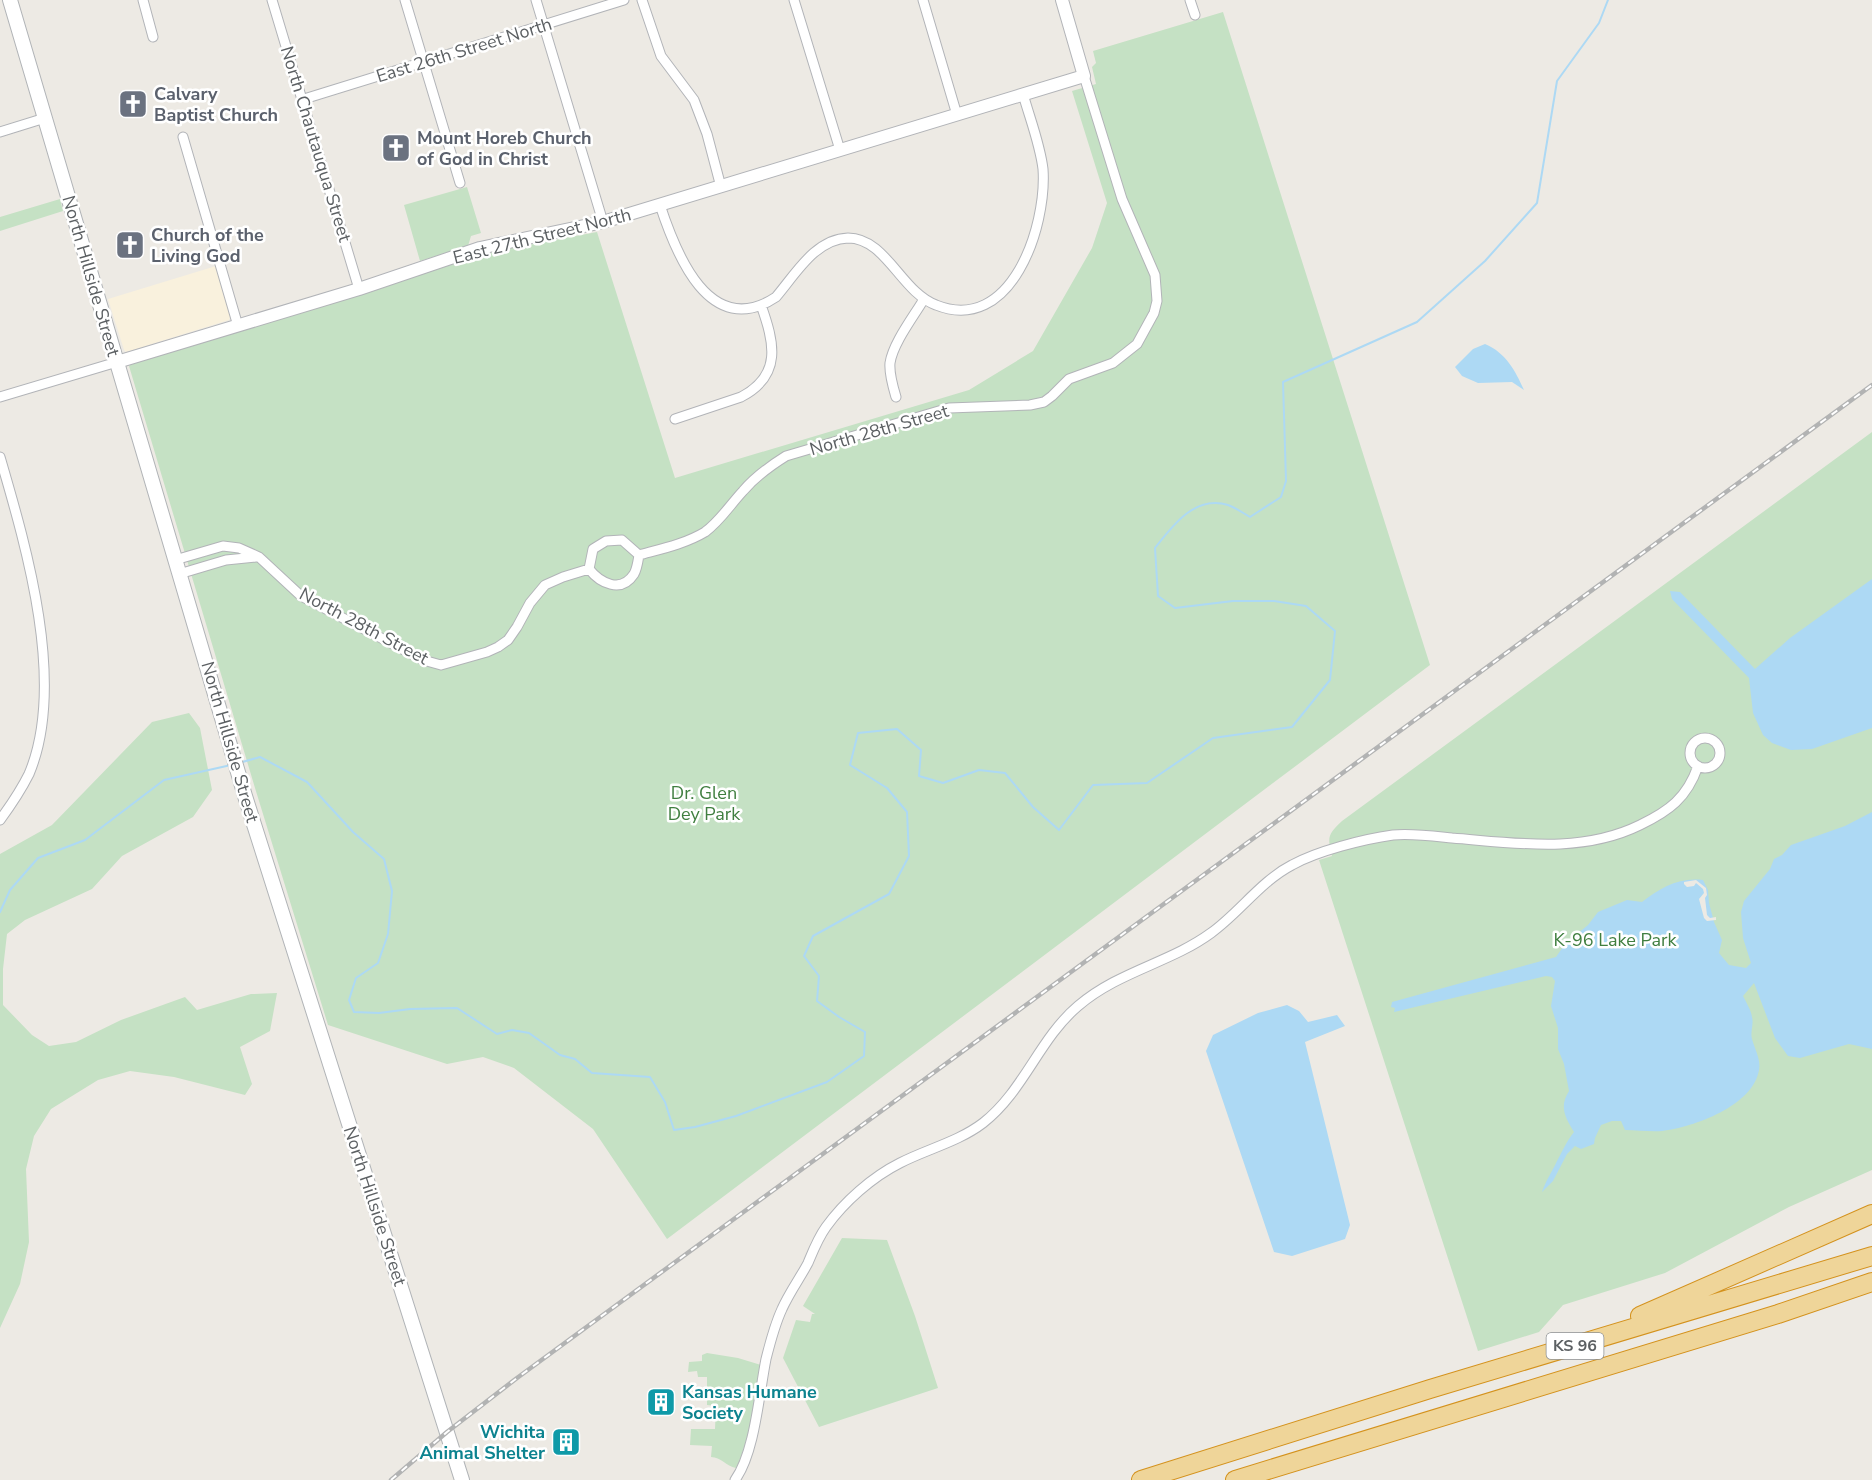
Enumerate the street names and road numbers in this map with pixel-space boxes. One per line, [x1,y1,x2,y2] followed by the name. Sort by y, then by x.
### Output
[373,12,555,88] street label: East 26th Street North
[275,43,357,245] street label: North Chautauqua Street
[57,193,126,360] street label: North Hillside Street
[450,202,634,270] street label: East 27th Street North
[807,399,952,461] street label: North 28th Street
[295,582,433,671] street label: North 28th Street
[196,659,265,826] street label: North Hillside Street
[338,1123,412,1290] street label: North Hillside Street
[1546,1333,1604,1359] road number: KS 96

